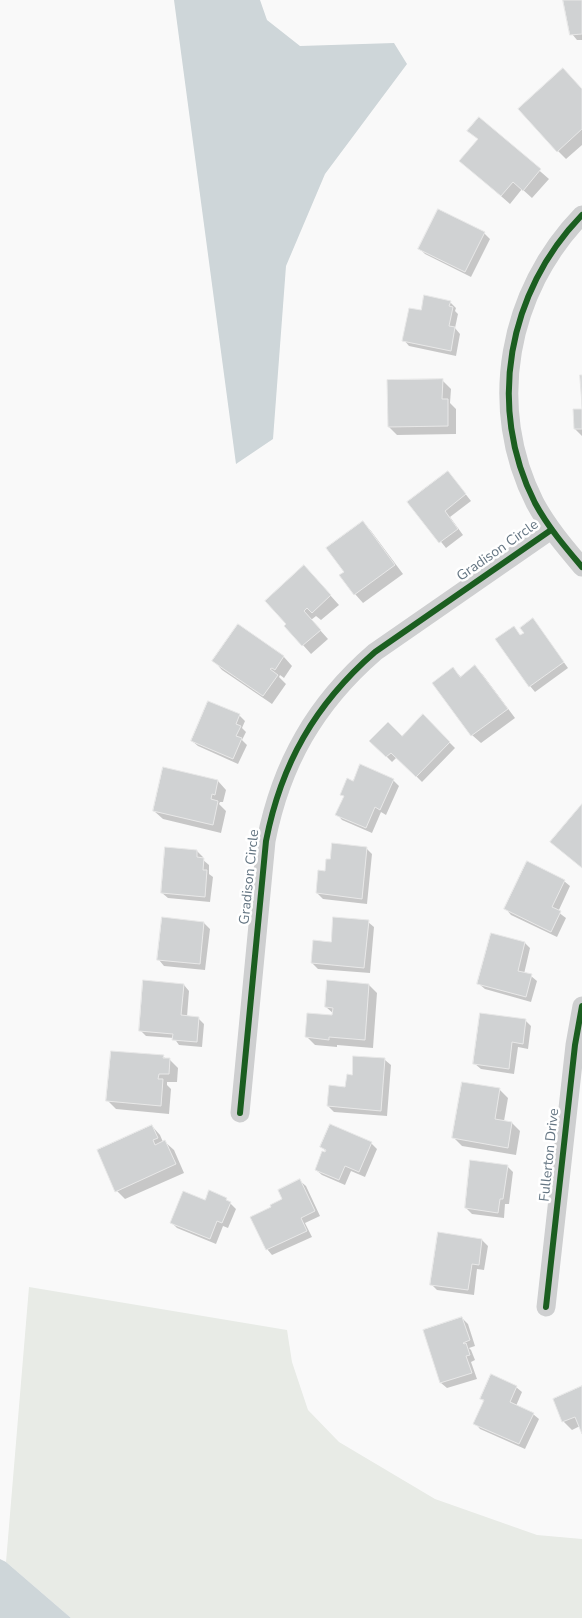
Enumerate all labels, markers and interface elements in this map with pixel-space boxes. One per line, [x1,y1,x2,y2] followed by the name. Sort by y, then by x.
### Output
[454,517,542,585] street label: Gradison Circle
[237,829,263,925] street label: Gradison Circle
[537,1107,563,1203] street label: Fullerton Drive

